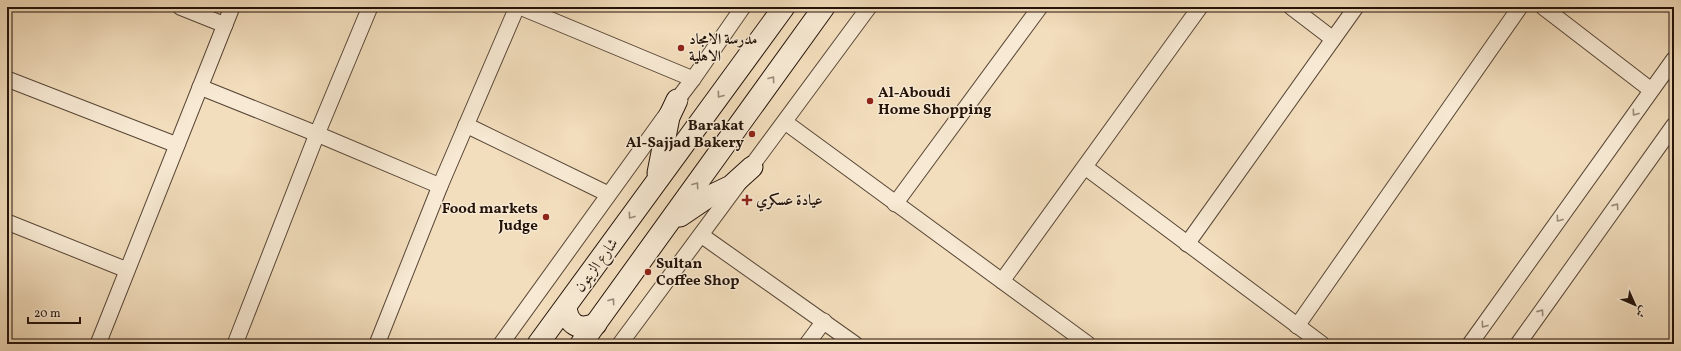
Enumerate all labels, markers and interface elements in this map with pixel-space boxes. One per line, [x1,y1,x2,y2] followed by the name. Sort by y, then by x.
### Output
[689,30,757,68] place label: مدرسة الامجاد الاهلية
[676,43,686,53] marker: مدرسة الامجاد الاهلية
[767,77,774,84] one-way arrow
[878,83,992,121] place label: Al-Aboudi Home Shopping
[717,90,724,97] one-way arrow
[865,96,875,106] marker: Al-Aboudi Home Shopping
[1632,109,1640,116] one-way arrow
[626,116,745,154] place label: Barakat Al-Sajjad Bakery
[747,129,757,139] marker: Barakat Al-Sajjad Bakery
[691,182,699,189] one-way arrow
[756,191,823,212] place label: عيادة عسكري
[741,194,753,206] marker: عيادة عسكري
[442,199,538,237] place label: Food markets Judge
[1611,204,1618,211] one-way arrow
[541,212,551,222] marker: Food markets Judge
[629,212,636,219] one-way arrow
[1556,215,1564,222] one-way arrow
[571,235,625,298] street label: شارع الزيتون
[656,254,740,292] place label: Sultan Coffee Shop
[643,267,653,277] marker: Sultan Coffee Shop
[1615,285,1655,325] north arrow
[608,298,615,305] one-way arrow
[28,299,80,325] scale bar
[1632,302,1650,320] text: ش
[34,306,61,322] text: 20 m
[1536,310,1543,317] one-way arrow
[1481,320,1488,327] one-way arrow

